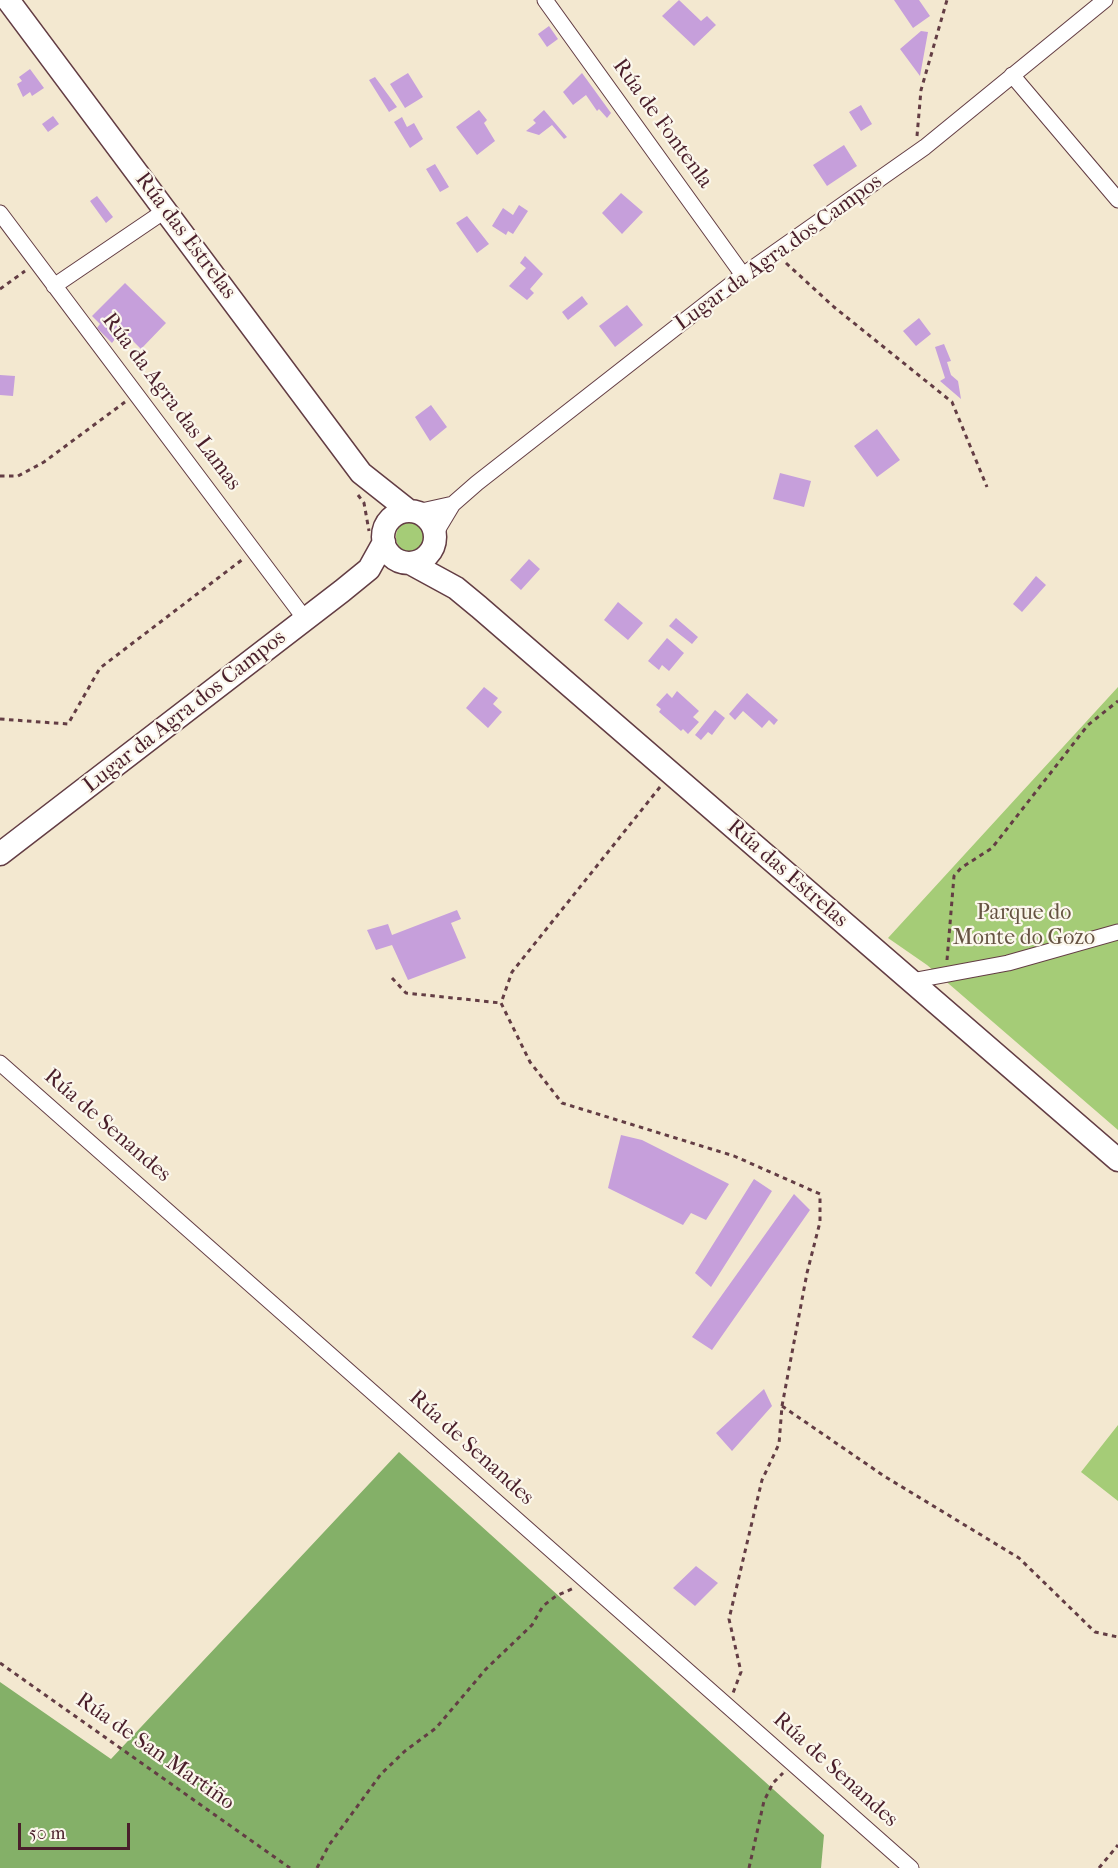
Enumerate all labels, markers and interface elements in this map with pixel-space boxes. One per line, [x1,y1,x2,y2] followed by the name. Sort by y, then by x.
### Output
[606,54,718,194] street label: Rúa de Fontenla
[129,167,241,305] street label: Rúa das Estrelas
[670,169,888,337] street label: Lugar da Agra dos Campos
[96,308,246,496] street label: Rúa da Agra das Lamas
[79,625,291,799] street label: Lugar da Agra dos Campos
[721,814,853,934] street label: Rúa das Estrelas
[953,901,1095,952] park label: Parque do Monte do Gozo
[38,1064,176,1188] street label: Rúa de Senandes
[403,1385,539,1511] street label: Rúa de Senandes
[71,1687,239,1817] street label: Rúa de San Martiño
[767,1707,903,1833] street label: Rúa de Senandes
[21,1811,134,1849] scale bar
[29,1823,65,1844] text: 50 m

